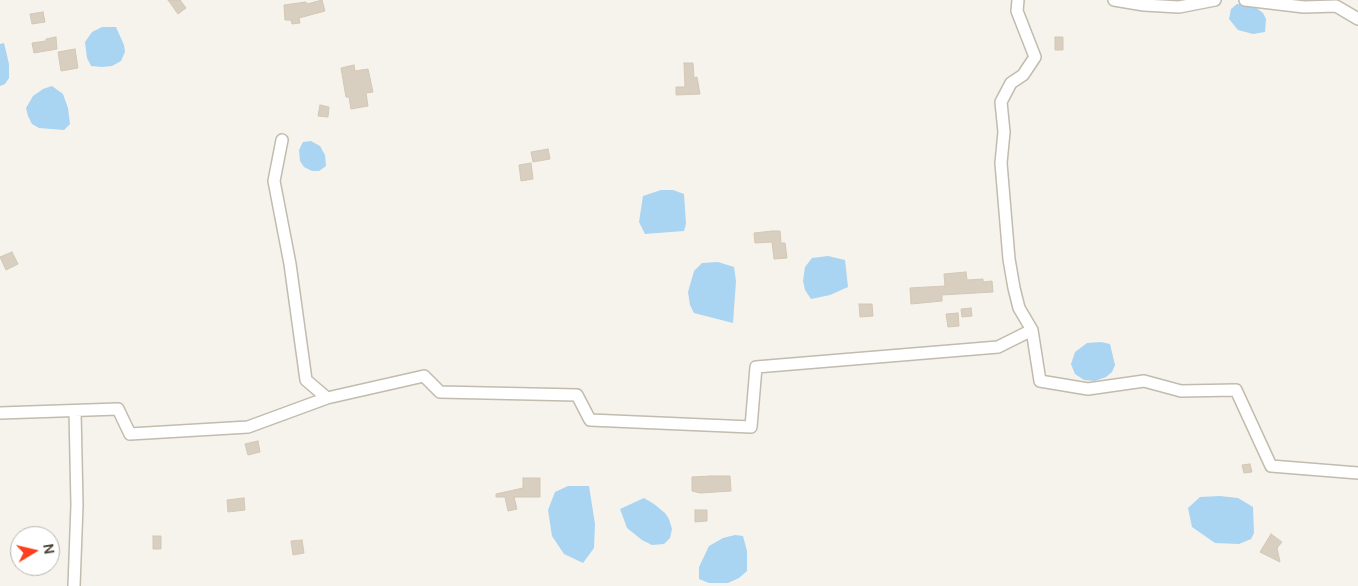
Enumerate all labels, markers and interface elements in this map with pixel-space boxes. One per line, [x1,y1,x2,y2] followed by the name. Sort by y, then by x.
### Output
[10,526,60,576] north arrow
[39,542,59,555] text: N

